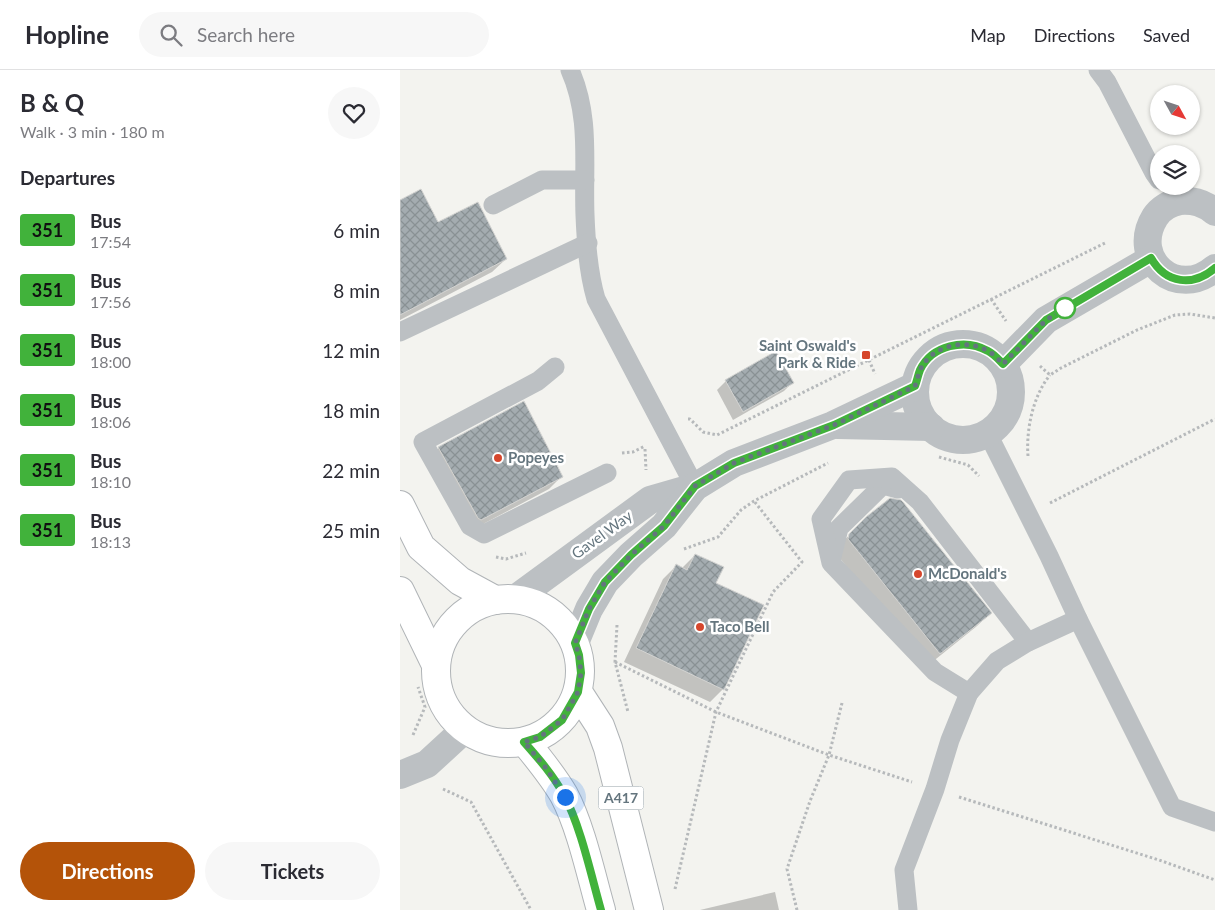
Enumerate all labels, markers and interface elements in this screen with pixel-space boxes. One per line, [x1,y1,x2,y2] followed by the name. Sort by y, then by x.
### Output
[139,12,489,57] search box
[25,20,109,49] text: Hopline
[157,21,185,49] icon: search
[197,23,295,46] text: Search here
[970,24,1006,46] text: Map
[1034,24,1115,46] text: Directions
[1143,24,1190,46] text: Saved
[1150,85,1200,135] north arrow
[1150,85,1200,195] map controls
[328,87,380,139] button: heart
[20,88,84,117] text: B & Q
[20,122,165,141] text: Walk · 3 min · 180 m
[1150,145,1200,195] button: layers
[20,166,115,189] text: Departures
[90,209,121,232] text: Bus
[32,219,63,241] text: 351
[333,219,380,242] text: 6 min
[90,232,131,251] text: 17:54
[90,269,121,292] text: Bus
[32,279,63,301] text: 351
[333,279,380,302] text: 8 min
[90,292,131,311] text: 17:56
[1054,297,1076,319] unlabelled marker
[90,329,121,352] text: Bus
[759,336,856,371] place label: Saint Oswald's Park & Ride
[32,339,63,361] text: 351
[322,339,380,362] text: 12 min
[860,349,872,361] marker: Saint Oswald's Park & Ride
[90,352,131,371] text: 18:00
[90,389,121,412] text: Bus
[32,399,63,421] text: 351
[322,399,380,422] text: 18 min
[90,412,131,431] text: 18:06
[508,448,565,466] place label: Popeyes
[90,449,121,472] text: Bus
[492,452,504,464] marker: Popeyes
[32,459,63,481] text: 351
[322,459,380,482] text: 22 min
[90,472,131,491] text: 18:10
[568,506,635,562] street label: Gavel Way
[90,509,121,532] text: Bus
[32,519,63,541] text: 351
[322,519,380,542] text: 25 min
[90,532,131,551] text: 18:13
[928,564,1007,582] place label: McDonald's
[912,568,924,580] marker: McDonald's
[710,617,770,635] place label: Taco Bell
[694,621,706,633] marker: Taco Bell
[553,785,578,810] your location
[598,786,644,810] road number: A417
[20,842,195,900] button: Directions
[205,842,380,900] button: Tickets

